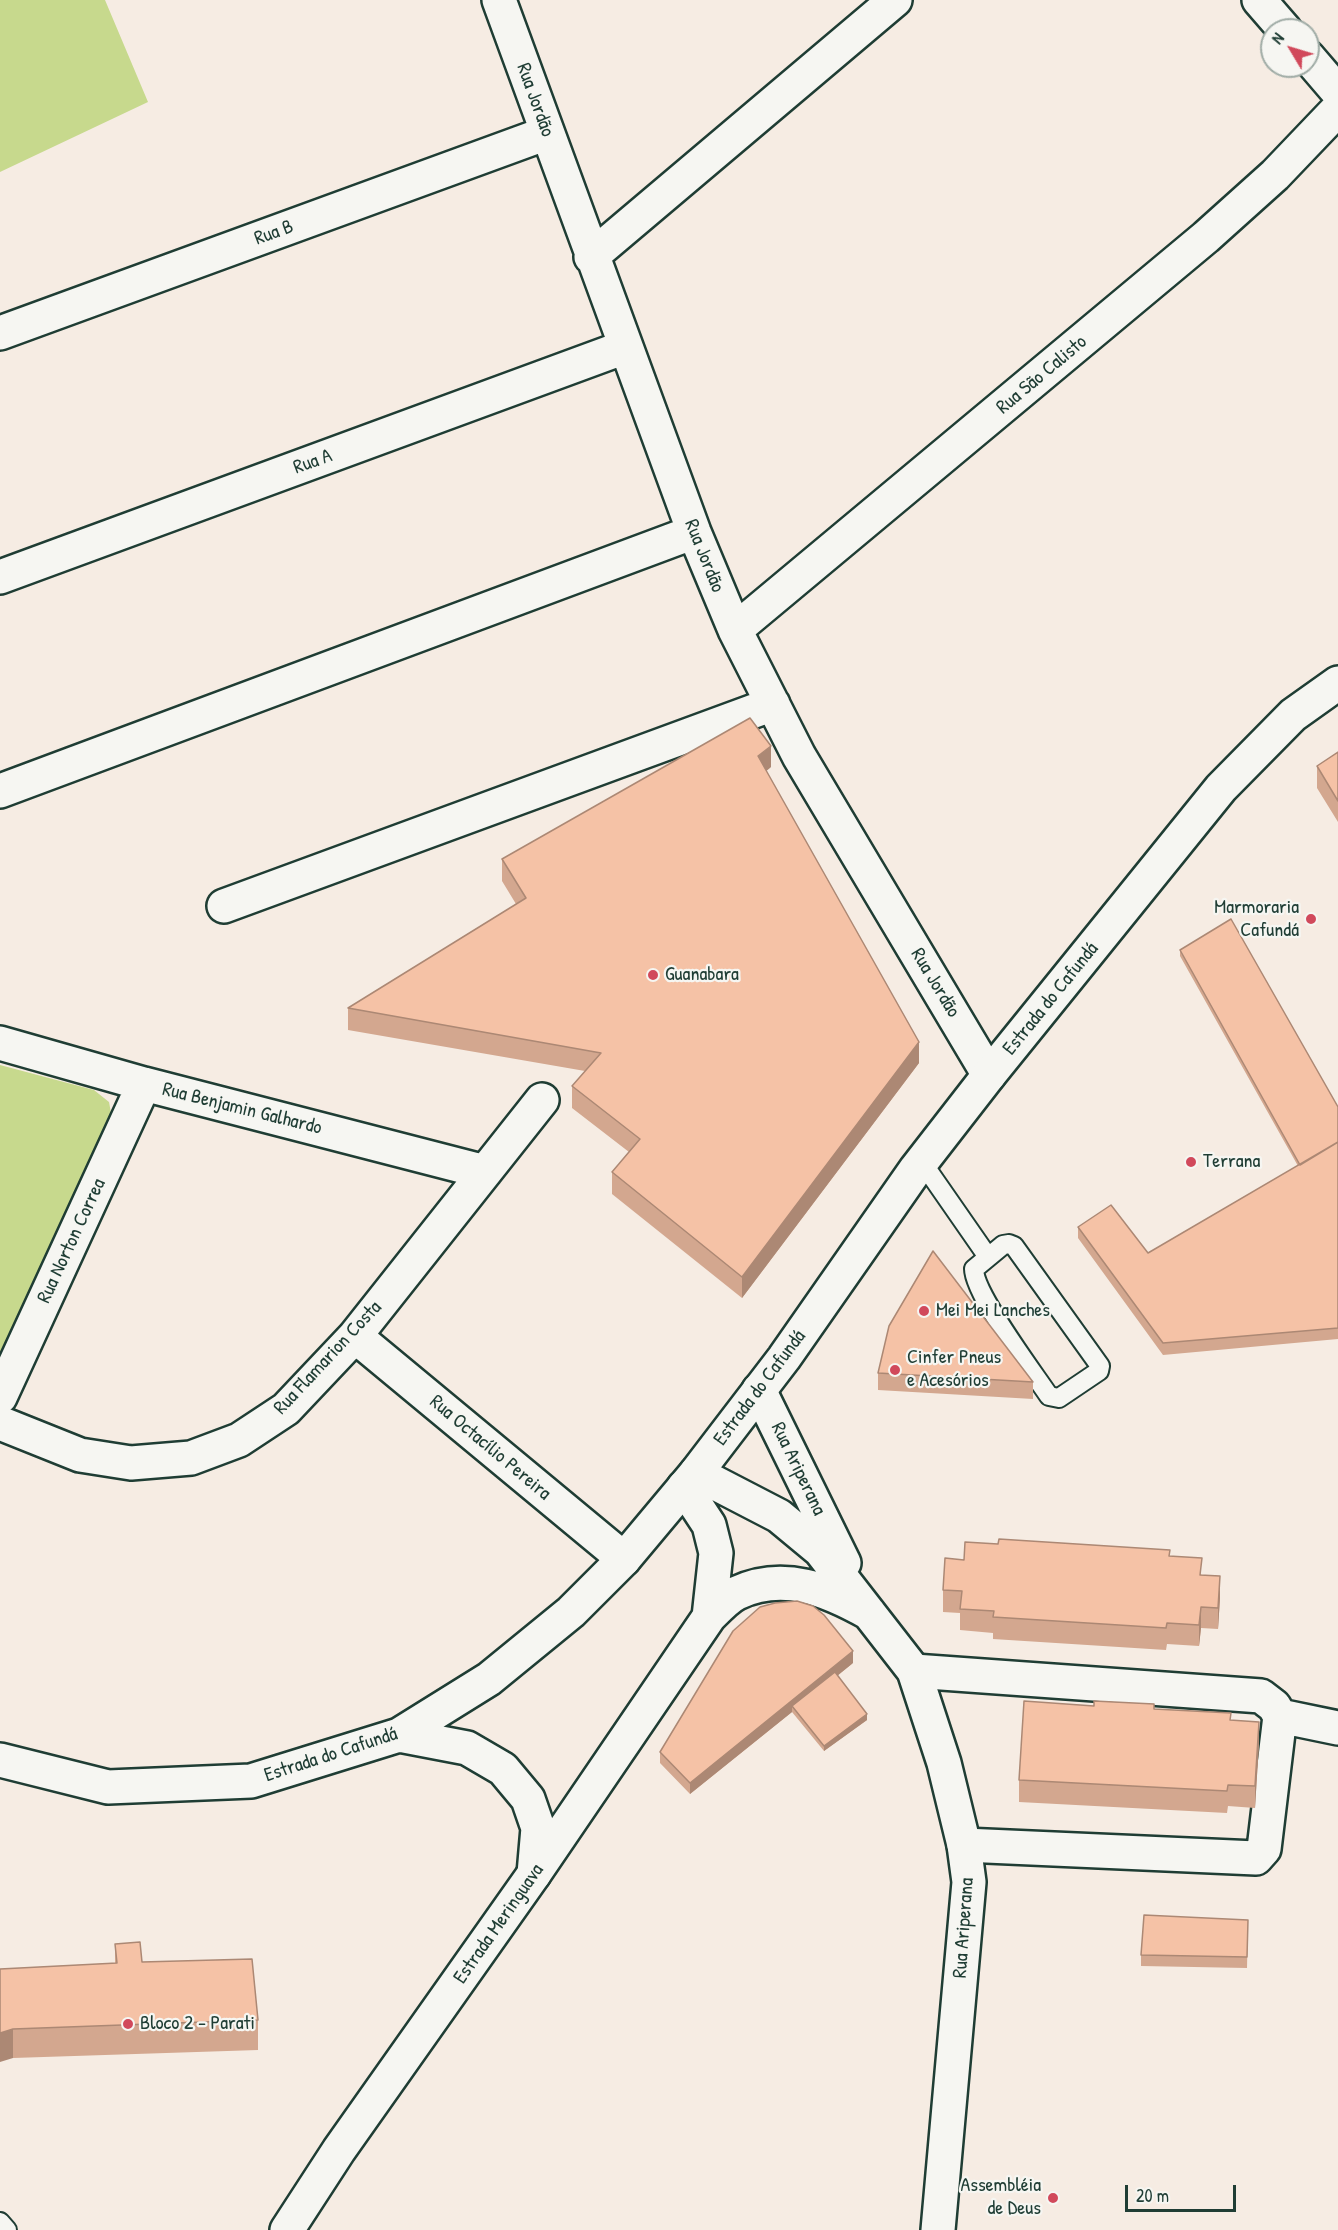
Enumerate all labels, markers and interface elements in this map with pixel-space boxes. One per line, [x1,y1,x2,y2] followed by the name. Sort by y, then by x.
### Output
[1260,18,1320,78] north arrow
[1266,28,1289,48] text: N
[511,60,559,140] street label: Rua Jordão
[251,215,297,251] street label: Rua B
[992,330,1092,420] street label: Rua São Calisto
[290,444,336,480] street label: Rua A
[679,516,729,596] street label: Rua Jordão
[1214,896,1299,943] place label: Marmoraria Cafundá
[1304,912,1318,926] marker: Marmoraria Cafundá
[998,938,1104,1060] street label: Estrada do Cafundá
[905,944,965,1022] street label: Rua Jordão
[665,963,739,987] place label: Guanabara
[646,968,660,982] marker: Guanabara
[160,1078,324,1140] street label: Rua Benjamin Galhardo
[1203,1150,1260,1174] place label: Terrana
[1184,1155,1198,1169] marker: Terrana
[33,1175,111,1307] street label: Rua Norton Correa
[269,1296,387,1420] street label: Rua Flamarion Costa
[936,1299,1050,1323] place label: Mei Mei Lanches
[917,1304,931,1318] marker: Mei Mei Lanches
[709,1326,811,1450] street label: Estrada do Cafundá
[907,1346,1001,1393] place label: Cinfer Pneus e Acesórios
[888,1363,902,1377] marker: Cinfer Pneus e Acesórios
[424,1390,556,1506] street label: Rua Octacílio Pereira
[765,1419,831,1519] street label: Rua Ariperana
[262,1722,400,1788] street label: Estrada do Cafundá
[449,1859,549,1989] street label: Estrada Meringuava
[949,1877,979,1979] street label: Rua Ariperana
[140,2012,255,2036] place label: Bloco 2 - Parati
[121,2017,135,2031] marker: Bloco 2 - Parati
[1128,2173,1239,2211] scale bar
[960,2174,1041,2221] place label: Assembléia de Deus
[1136,2183,1169,2208] text: 20 m
[1046,2191,1060,2205] marker: Assembléia de Deus

